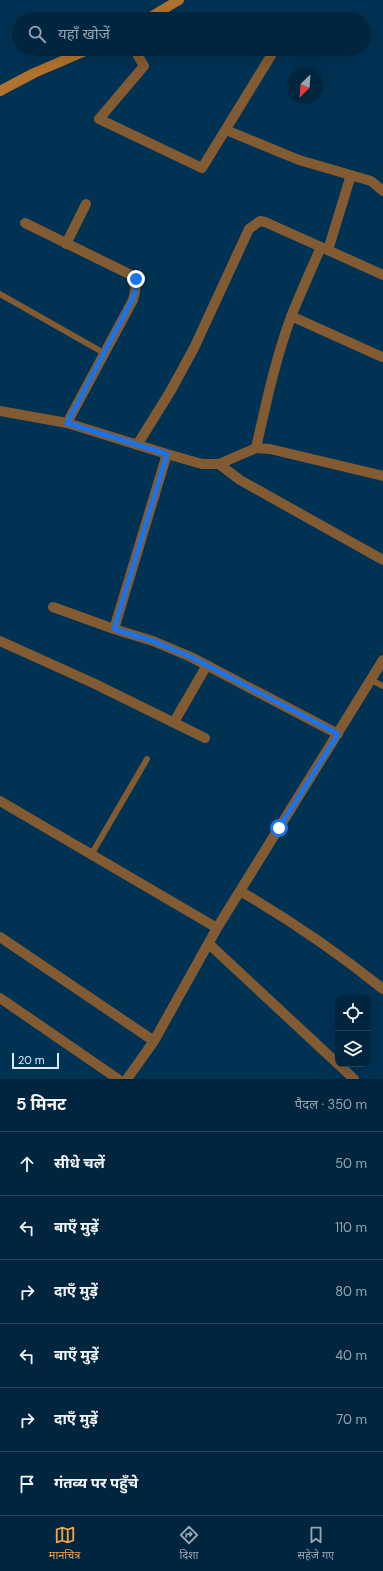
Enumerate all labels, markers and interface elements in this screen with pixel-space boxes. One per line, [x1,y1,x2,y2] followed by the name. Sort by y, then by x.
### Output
[12,12,371,56] search box
[26,23,48,45] icon: search
[58,24,110,44] text: यहाँ खोजें
[287,68,323,104] north arrow
[127,270,145,288] route end
[270,819,288,837] route start
[335,995,371,1067] map controls
[335,995,371,1031] button: locate
[335,1031,371,1067] button: layers
[12,1051,59,1070] scale bar
[18,1053,44,1067] text: 20 m
[16,1093,66,1115] text: 5 मिनट
[295,1096,367,1113] text: पैदल · 350 m
[16,1153,38,1175] icon: ahead
[54,1153,105,1173] text: सीधे चलें
[335,1155,367,1172] text: 50 m
[16,1217,38,1239] icon: left
[54,1217,99,1237] text: बाएँ मुड़ें
[335,1219,367,1236] text: 110 m
[16,1281,38,1303] icon: right
[54,1281,98,1301] text: दाएँ मुड़ें
[335,1283,367,1300] text: 80 m
[16,1345,38,1367] icon: left
[54,1345,99,1365] text: बाएँ मुड़ें
[335,1347,367,1364] text: 40 m
[16,1409,38,1431] icon: right
[54,1409,98,1429] text: दाएँ मुड़ें
[336,1411,367,1428] text: 70 m
[16,1473,38,1495] icon: arrive
[54,1473,138,1493] text: गंतव्य पर पहुँचे
[49,1524,80,1563] tab: मानचित्र
[178,1524,200,1563] tab: दिशा
[298,1524,334,1563] tab: सहेजे गए

